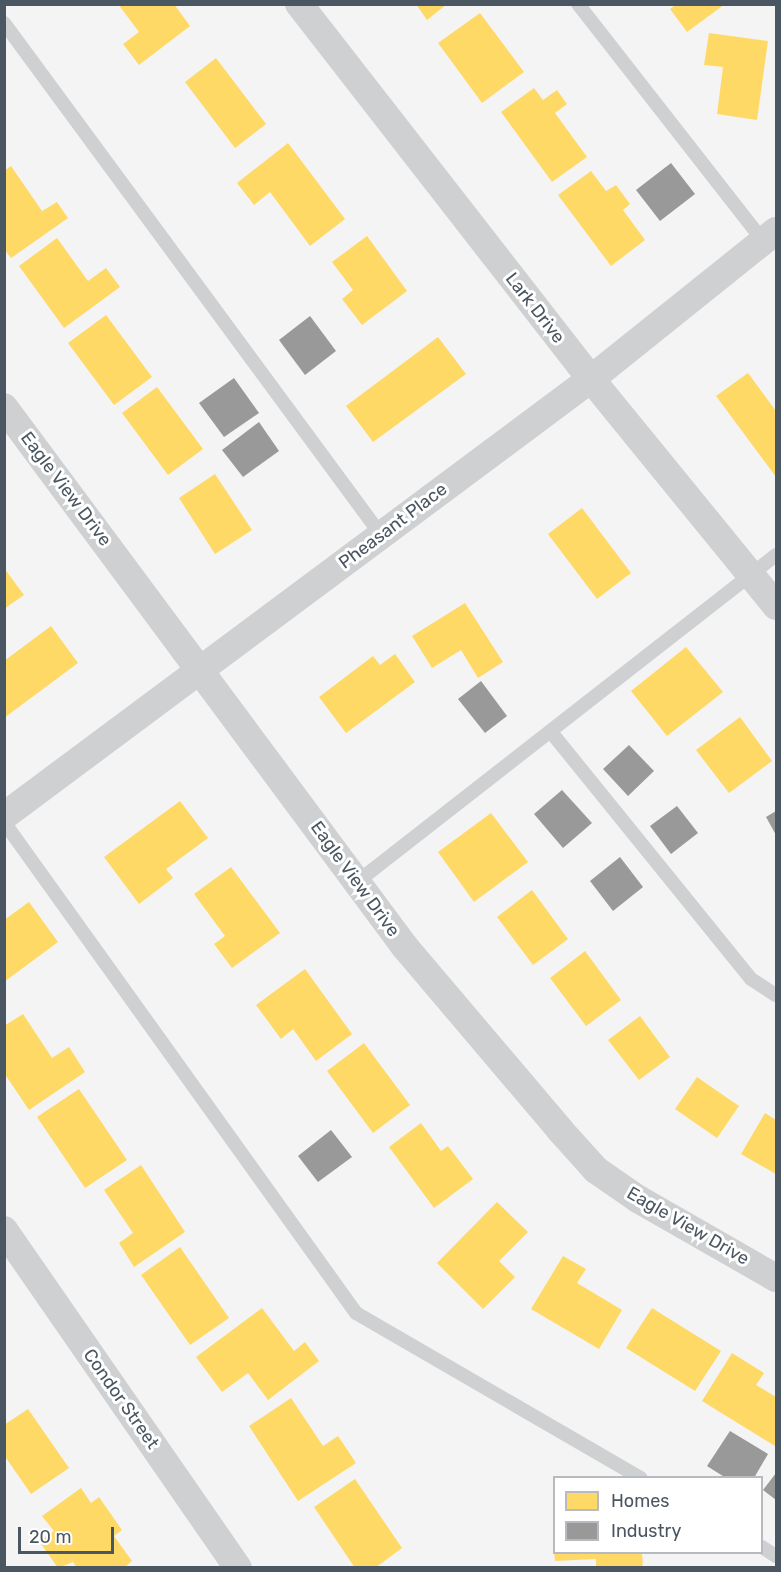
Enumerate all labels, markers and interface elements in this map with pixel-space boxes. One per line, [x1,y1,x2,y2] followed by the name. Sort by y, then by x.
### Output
[501,268,569,348] street label: Lark Drive
[16,427,116,551] street label: Eagle View Drive
[335,478,451,574] street label: Pheasant Place
[306,817,404,941] street label: Eagle View Drive
[623,1182,753,1270] street label: Eagle View Drive
[78,1345,164,1453] street label: Condor Street
[553,1476,763,1554] legend
[611,1490,669,1512] text: Homes
[21,1515,117,1553] scale bar
[611,1520,681,1542] text: Industry
[29,1526,71,1548] text: 20 m

